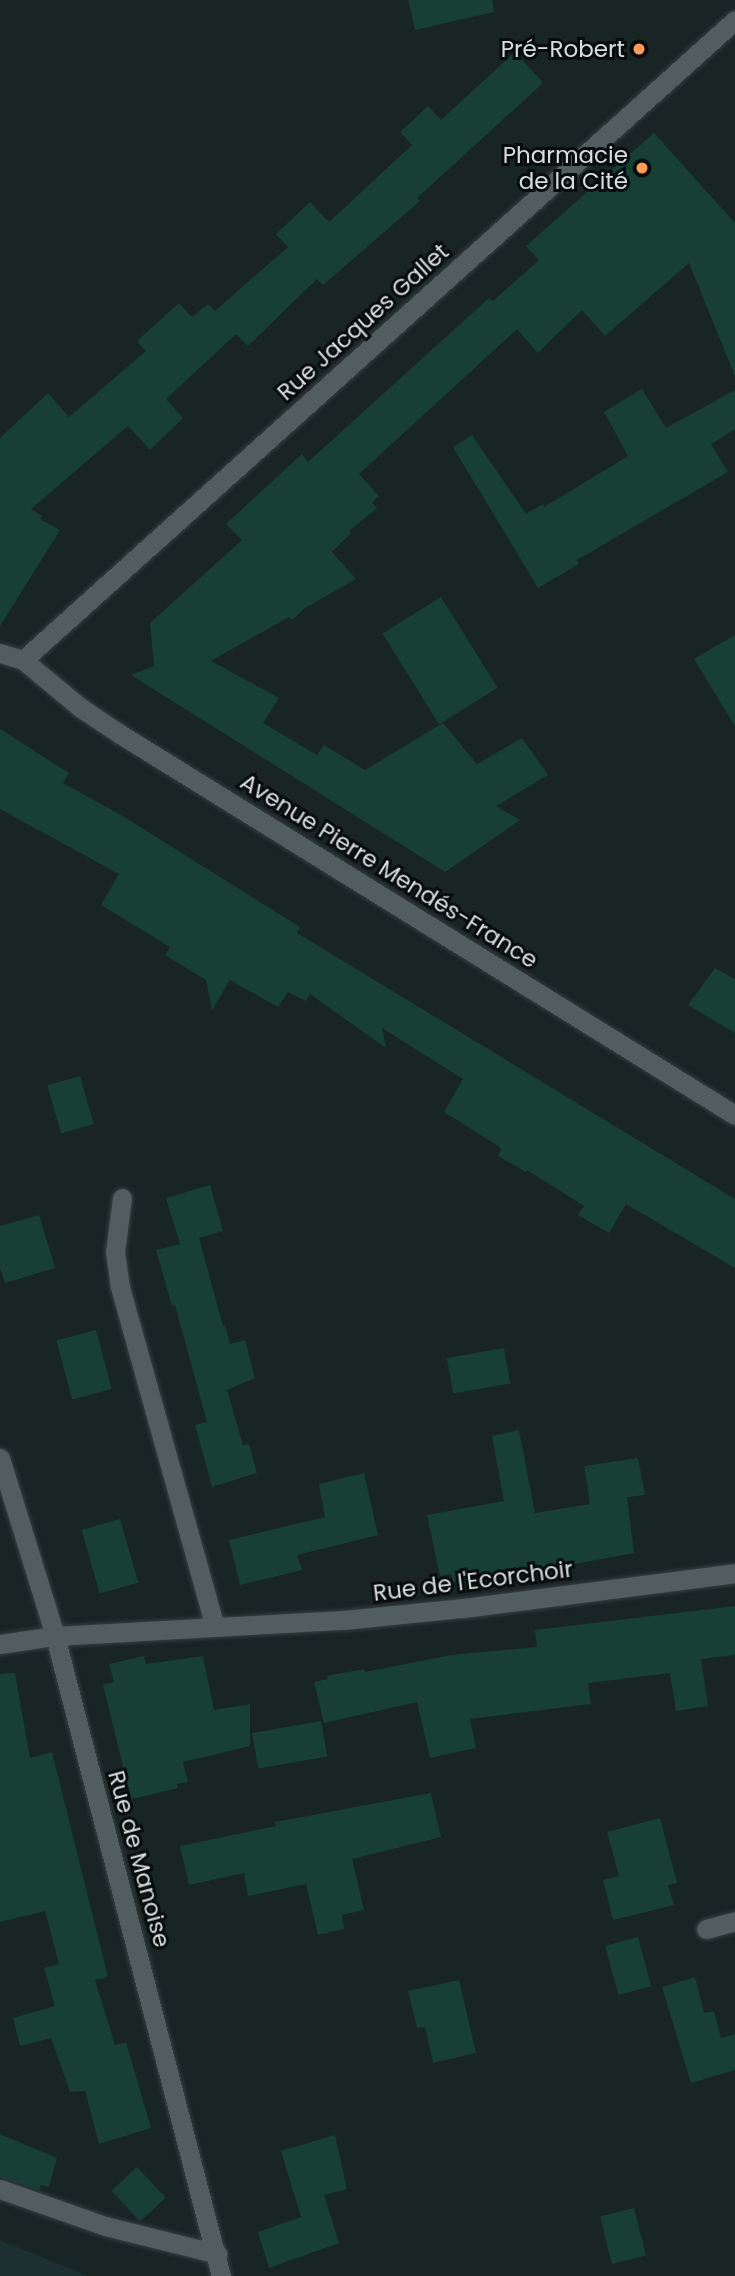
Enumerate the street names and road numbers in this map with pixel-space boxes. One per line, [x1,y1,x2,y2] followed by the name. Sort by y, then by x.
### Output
[272,238,454,406] street label: Rue Jacques Gallet
[235,768,543,974] street label: Avenue Pierre Mendés-France
[372,1555,574,1607] street label: Rue de l'Ecorchoir
[102,1768,176,1950] street label: Rue de Manoise

